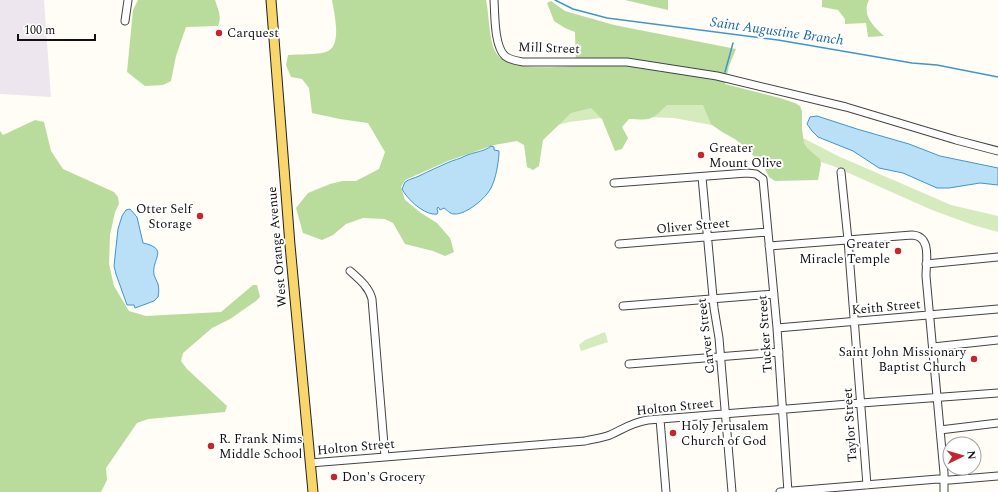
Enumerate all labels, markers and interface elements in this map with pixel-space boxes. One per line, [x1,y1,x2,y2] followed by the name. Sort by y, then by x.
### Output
[709,11,845,51] water label: Saint Augustine Branch
[18,16,95,42] scale bar
[24,21,55,40] text: 100 m
[227,23,279,43] place label: Carquest
[214,28,224,38] marker: Carquest
[518,37,580,59] street label: Mill Street
[709,138,782,173] place label: Greater Mount Olive
[696,150,706,160] marker: Greater Mount Olive
[262,186,292,308] street label: West Orange Avenue
[136,199,194,234] place label: Otter Self Storage
[195,211,205,221] marker: Otter Self Storage
[656,213,731,239] street label: Oliver Street
[799,234,890,269] place label: Greater Miracle Temple
[893,246,903,256] marker: Greater Miracle Temple
[752,294,778,374] street label: Tucker Street
[851,294,922,320] street label: Keith Street
[691,297,721,375] street label: Carver Street
[839,342,967,377] place label: Saint John Missionary Baptist Church
[969,354,979,364] marker: Saint John Missionary Baptist Church
[837,387,863,463] street label: Taylor Street
[635,393,715,421] street label: Holton Street
[681,416,769,451] place label: Holy Jerusalem Church of God
[668,428,678,438] marker: Holy Jerusalem Church of God
[219,429,303,464] place label: R. Frank Nims Middle School
[316,434,396,460] street label: Holton Street
[942,436,982,476] north arrow
[206,441,216,451] marker: R. Frank Nims Middle School
[963,450,980,460] text: N
[342,467,426,487] place label: Don's Grocery
[329,472,339,482] marker: Don's Grocery

